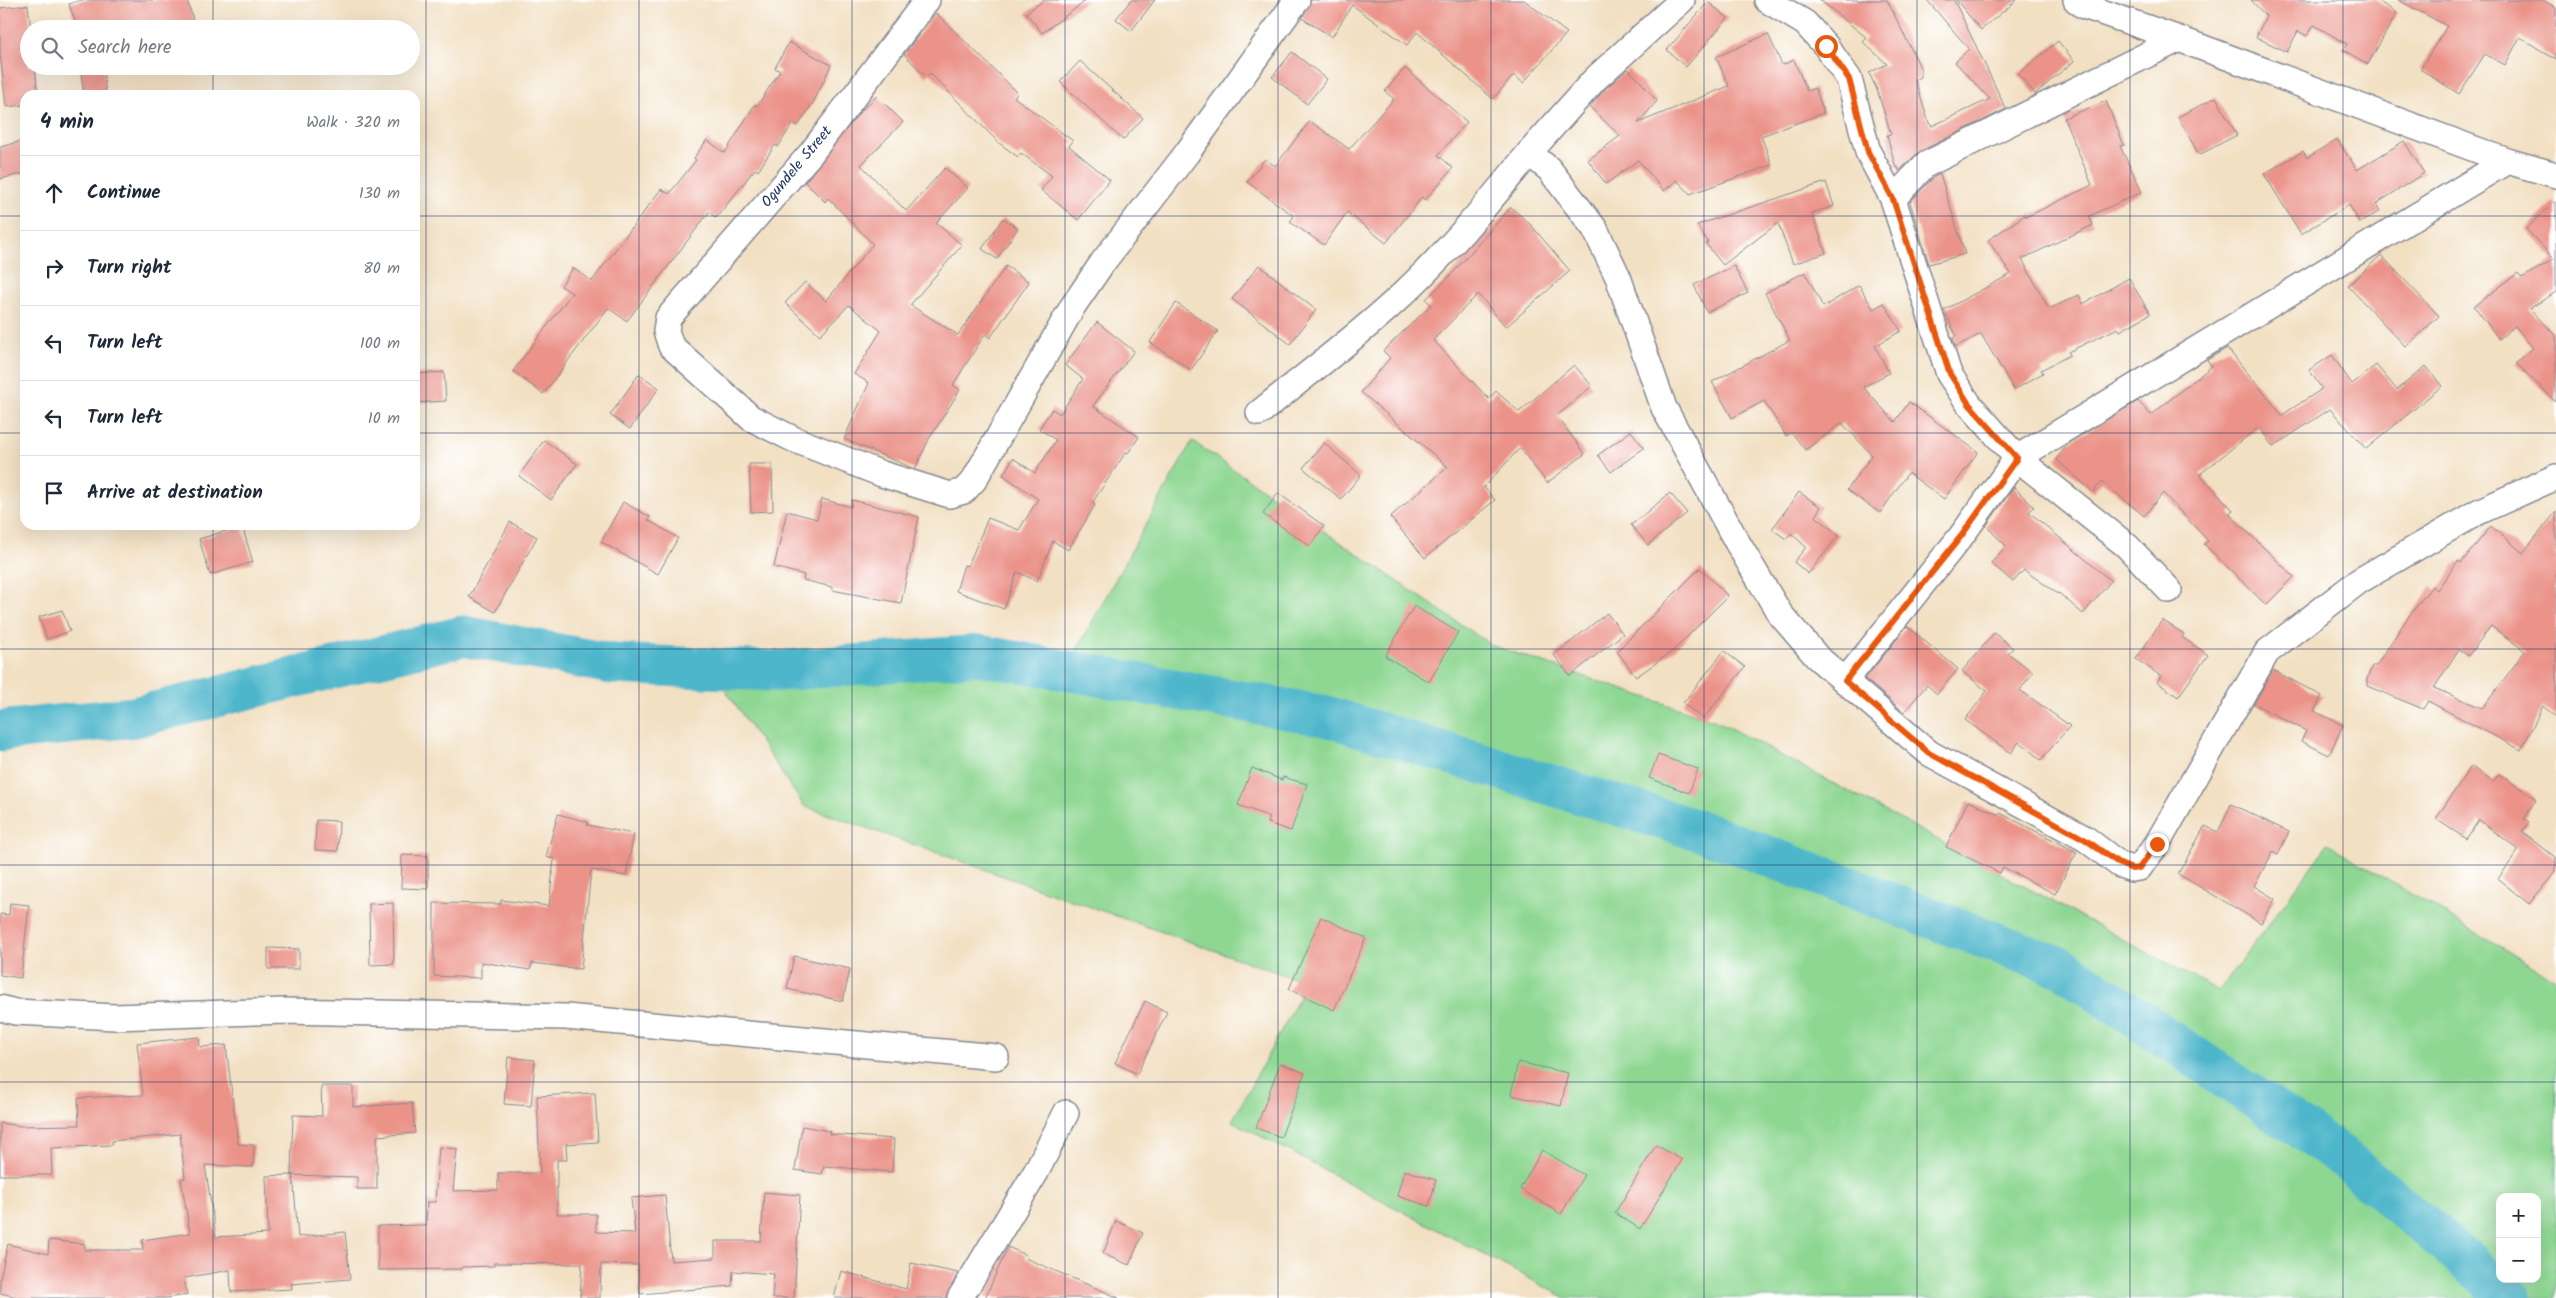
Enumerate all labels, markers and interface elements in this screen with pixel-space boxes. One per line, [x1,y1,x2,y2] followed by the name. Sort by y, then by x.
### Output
[20,20,420,75] search box
[78,33,172,63] text: Search here
[38,34,66,62] icon: search
[1815,35,1838,58] route start
[40,106,94,139] text: 4 min
[306,110,400,135] text: Walk · 320 m
[756,121,839,213] street label: Ogundele Street
[87,178,160,208] text: Continue
[40,179,68,207] icon: ahead
[359,181,400,206] text: 130 m
[87,253,172,283] text: Turn right
[40,254,68,282] icon: right
[363,256,400,281] text: 80 m
[87,328,162,358] text: Turn left
[40,329,68,357] icon: left
[360,331,400,356] text: 100 m
[87,403,162,433] text: Turn left
[40,404,68,432] icon: left
[368,406,400,431] text: 10 m
[87,478,263,508] text: Arrive at destination
[40,479,68,507] icon: arrive
[2146,833,2169,856] route end
[2496,1193,2541,1283] map controls
[2496,1193,2541,1238] button: +
[2496,1238,2541,1283] button: −

